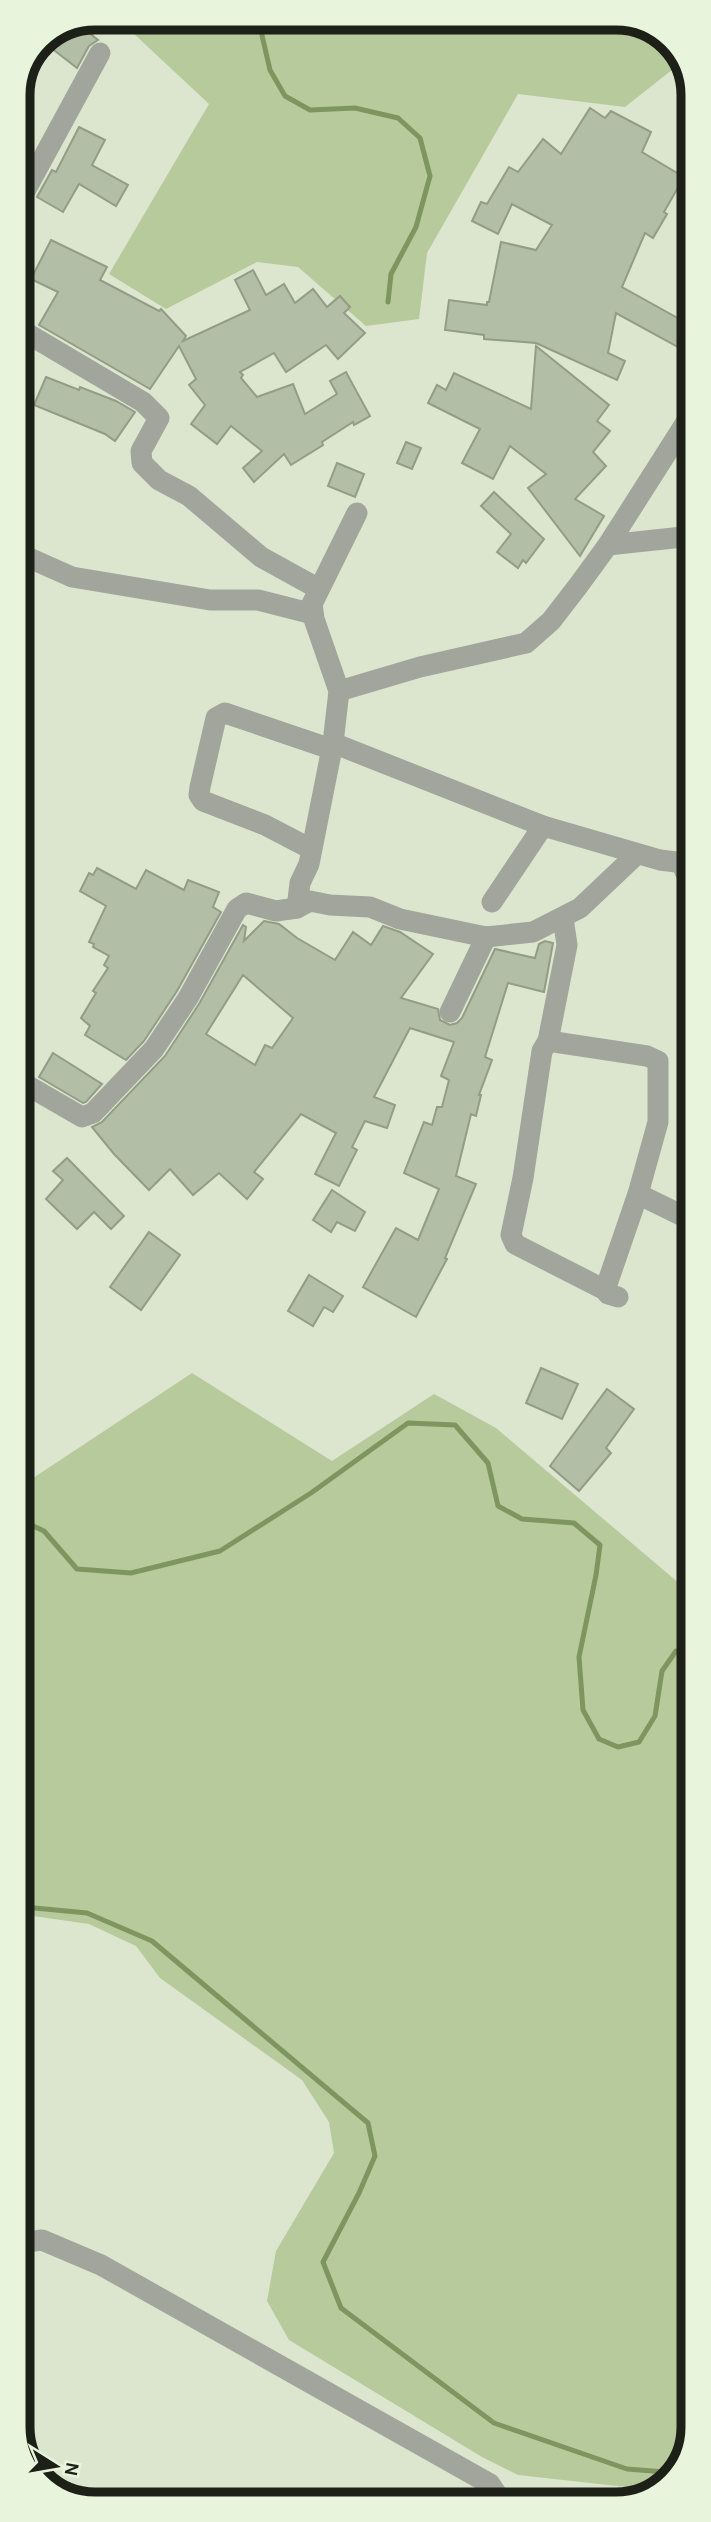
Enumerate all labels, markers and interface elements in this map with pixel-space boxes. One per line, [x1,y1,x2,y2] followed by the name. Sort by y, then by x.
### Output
[21,2431,91,2501] north arrow
[60,2460,84,2478] text: N

